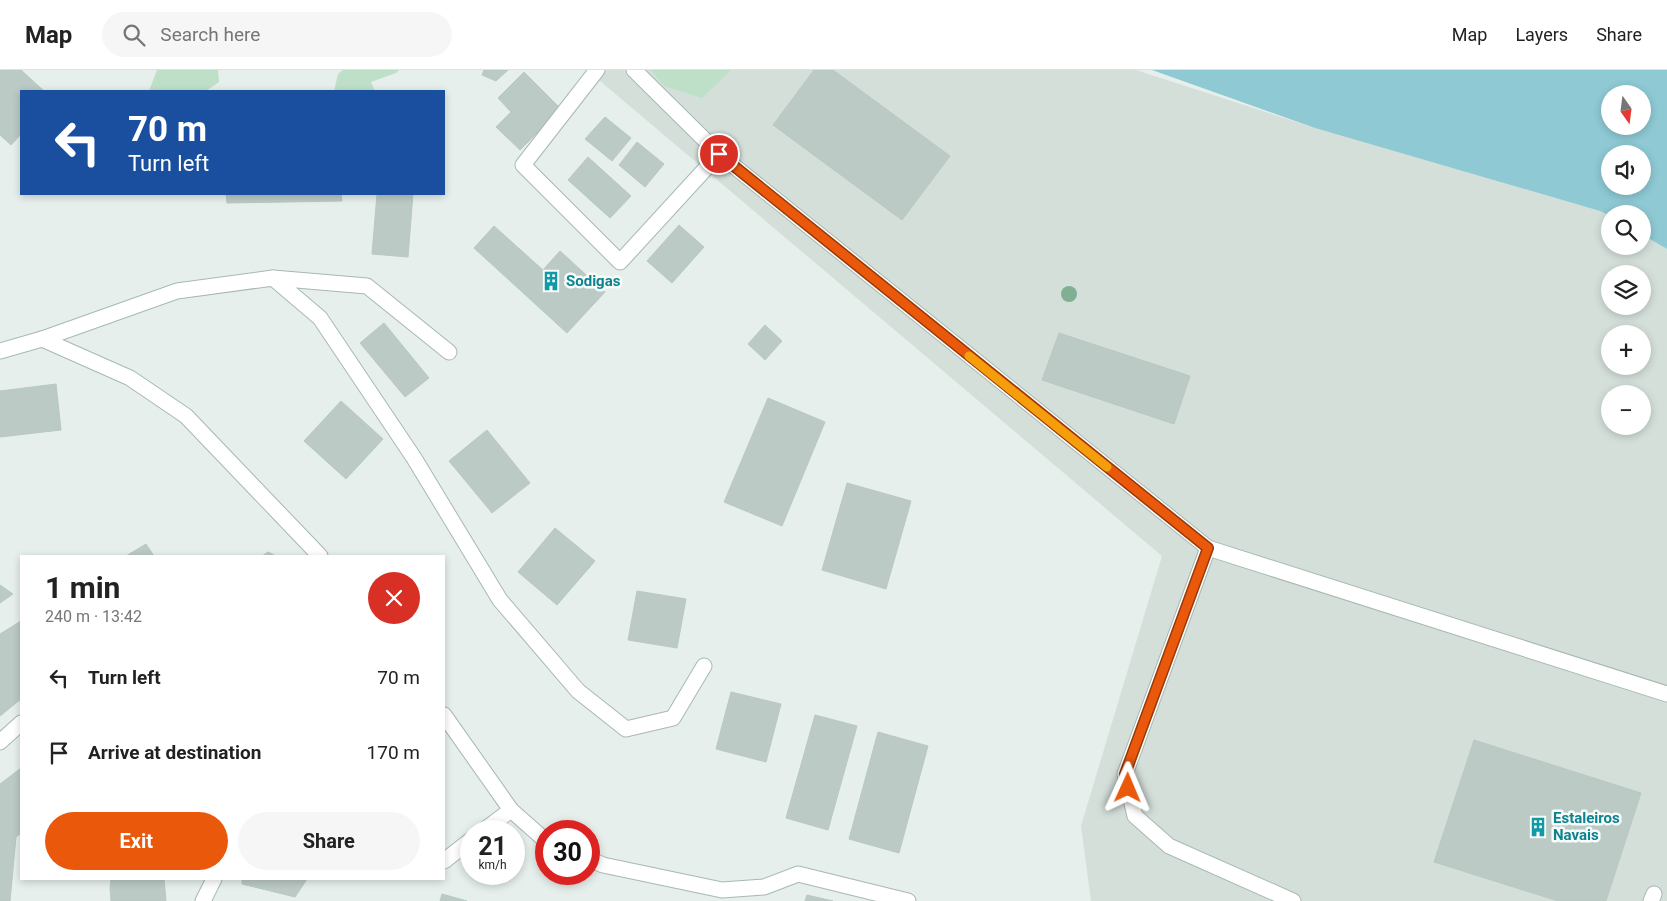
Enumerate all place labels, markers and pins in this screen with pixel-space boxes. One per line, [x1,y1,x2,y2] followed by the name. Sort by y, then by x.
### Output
[698,133,740,175] pin
[540,270,562,292] building icon: Sodigas
[566,272,621,290] place label: Sodigas
[1553,809,1620,844] place label: Estaleiros Navais
[1527,816,1549,838] building icon: Estaleiros Navais

